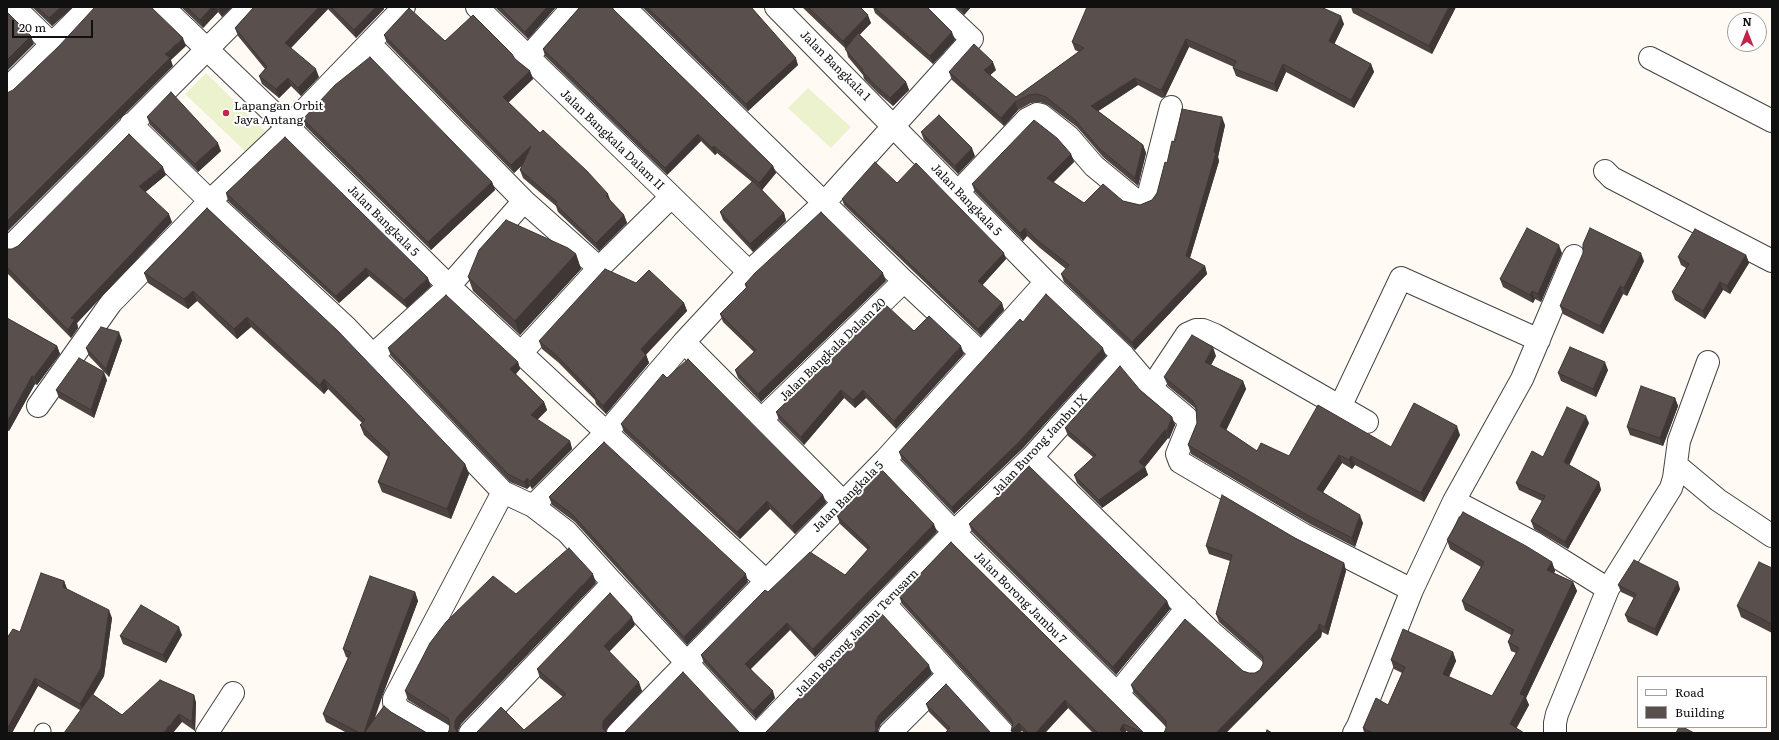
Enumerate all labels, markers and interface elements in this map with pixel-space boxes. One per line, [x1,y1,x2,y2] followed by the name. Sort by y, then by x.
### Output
[14,12,95,38] scale bar
[1727,12,1767,52] north arrow
[1742,13,1752,29] text: N
[19,18,46,36] text: 20 m
[797,28,873,104] street label: Jalan Bangkala 1
[557,87,667,193] street label: Jalan Bangkala Dalam II
[234,99,323,127] place label: Lapangan Orbit Jaya Antang
[221,108,231,118] marker: Lapangan Orbit Jaya Antang
[928,161,1004,239] street label: Jalan Bangkala 5
[344,182,422,260] street label: Jalan Bangkala 5
[777,296,889,404] street label: Jalan Bangkala Dalam 20
[989,391,1091,499] street label: Jalan Burong Jambu IX
[809,458,887,536] street label: Jalan Bangkala 5
[971,549,1069,647] street label: Jalan Borong Jambu 7
[792,566,922,700] street label: Jalan Borong Jambu Terusarn
[1637,676,1767,728] legend
[1675,683,1704,701] text: Road
[1675,703,1724,721] text: Building

